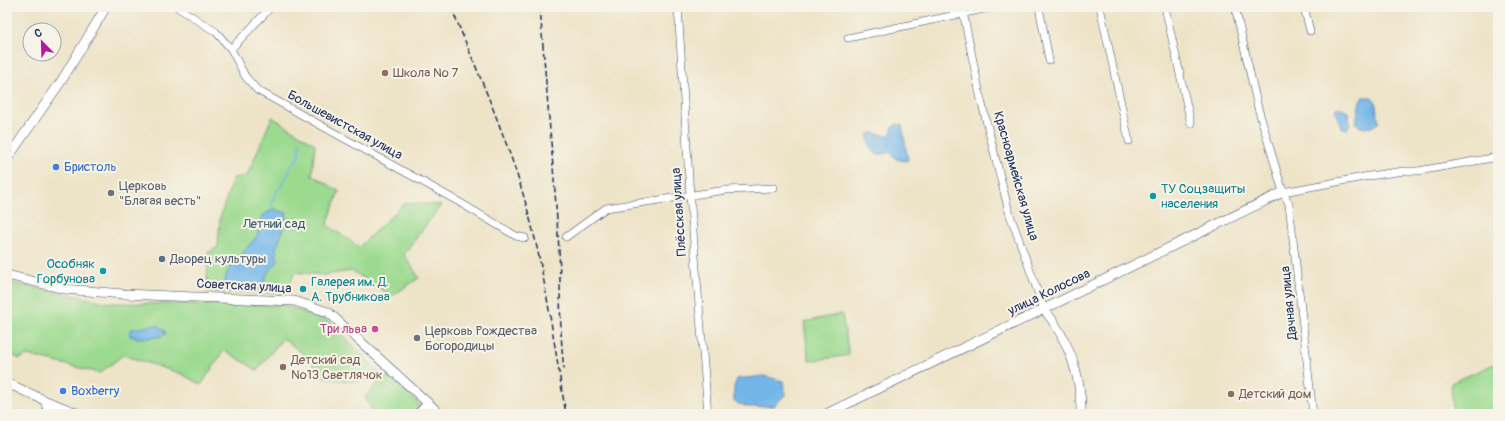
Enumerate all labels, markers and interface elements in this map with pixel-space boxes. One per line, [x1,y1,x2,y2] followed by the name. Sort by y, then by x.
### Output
[22,22,62,62] north arrow
[33,26,44,41] text: С
[393,65,459,81] place label: Школа № 7
[380,68,390,78] marker: Школа № 7
[285,87,405,163] street label: Большевистская улица
[990,109,1042,243] street label: Красноармейская улица
[64,159,116,175] place label: Бристоль
[51,162,61,172] marker: Бристоль
[668,167,690,257] street label: Плёсская улица
[119,178,201,209] place label: Церковь "Благая весть"
[1161,181,1245,212] place label: ТУ Соцзащиты населения
[106,188,116,198] marker: Церковь "Благая весть"
[1148,191,1158,201] marker: ТУ Соцзащиты населения
[242,216,305,232] park label: Летний сад
[169,251,266,267] place label: Дворец культуры
[157,254,167,264] marker: Дворец культуры
[37,256,95,287] place label: Особняк Горбунова
[1004,265,1093,319] street label: улица Колосова
[1277,265,1301,342] street label: Дачная улица
[98,266,108,276] marker: Особняк Горбунова
[311,274,390,305] place label: Галерея им. Д. А. Трубникова
[196,276,292,296] street label: Советская улица
[298,284,308,294] marker: Галерея им. Д. А. Трубникова
[320,321,367,337] place label: Три льва
[425,323,537,354] place label: Церковь Рождества Богородицы
[370,324,380,334] marker: Три льва
[412,333,422,343] marker: Церковь Рождества Богородицы
[290,352,383,383] place label: Детский сад №13 Светлячок
[278,362,288,372] marker: Детский сад №13 Светлячок
[71,383,120,399] place label: Boxberry
[58,386,68,396] marker: Boxberry
[1238,386,1311,402] place label: Детский дом
[1226,389,1236,399] marker: Детский дом

